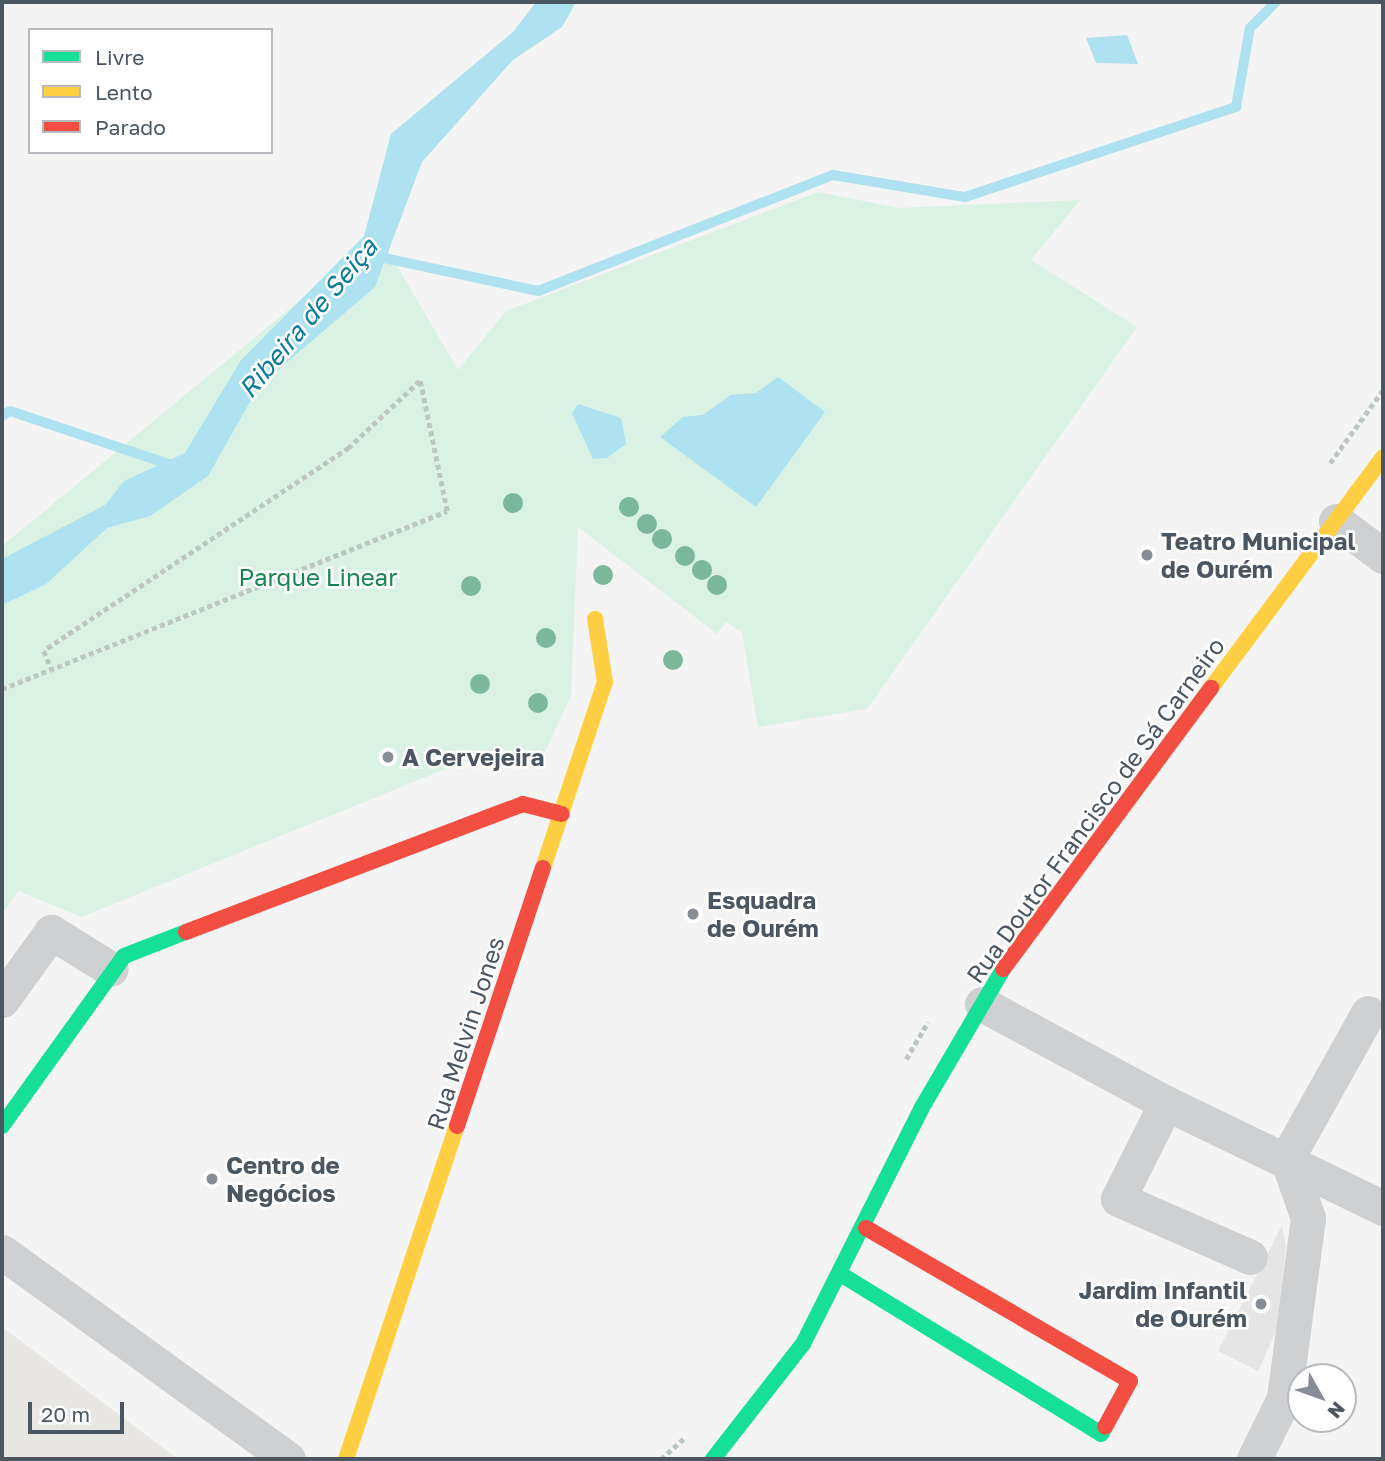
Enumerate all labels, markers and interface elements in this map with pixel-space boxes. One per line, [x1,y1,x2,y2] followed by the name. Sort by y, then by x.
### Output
[28,28,273,154] legend
[95,44,145,70] text: Livre
[95,79,153,105] text: Lento
[95,114,166,140] text: Parado
[232,232,384,404] water label: Ribeira de Seiça
[1161,527,1356,583] place label: Teatro Municipal de Ourém
[1139,547,1155,563] marker: Teatro Municipal de Ourém
[238,563,398,591] park label: Parque Linear
[960,632,1230,988] street label: Rua Doutor Francisco de Sá Carneiro
[402,743,545,771] place label: A Cervejeira
[380,749,396,765] marker: A Cervejeira
[707,886,819,942] place label: Esquadra de Ourém
[685,906,701,922] marker: Esquadra de Ourém
[420,933,510,1133] street label: Rua Melvin Jones
[226,1151,340,1207] place label: Centro de Negócios
[204,1171,220,1187] marker: Centro de Negócios
[1078,1276,1247,1332] place label: Jardim Infantil de Ourém
[1253,1296,1269,1312] marker: Jardim Infantil de Ourém
[1287,1363,1357,1433] north arrow
[32,1388,128,1432] scale bar
[1323,1398,1350,1423] text: N
[41,1401,90,1427] text: 20 m

